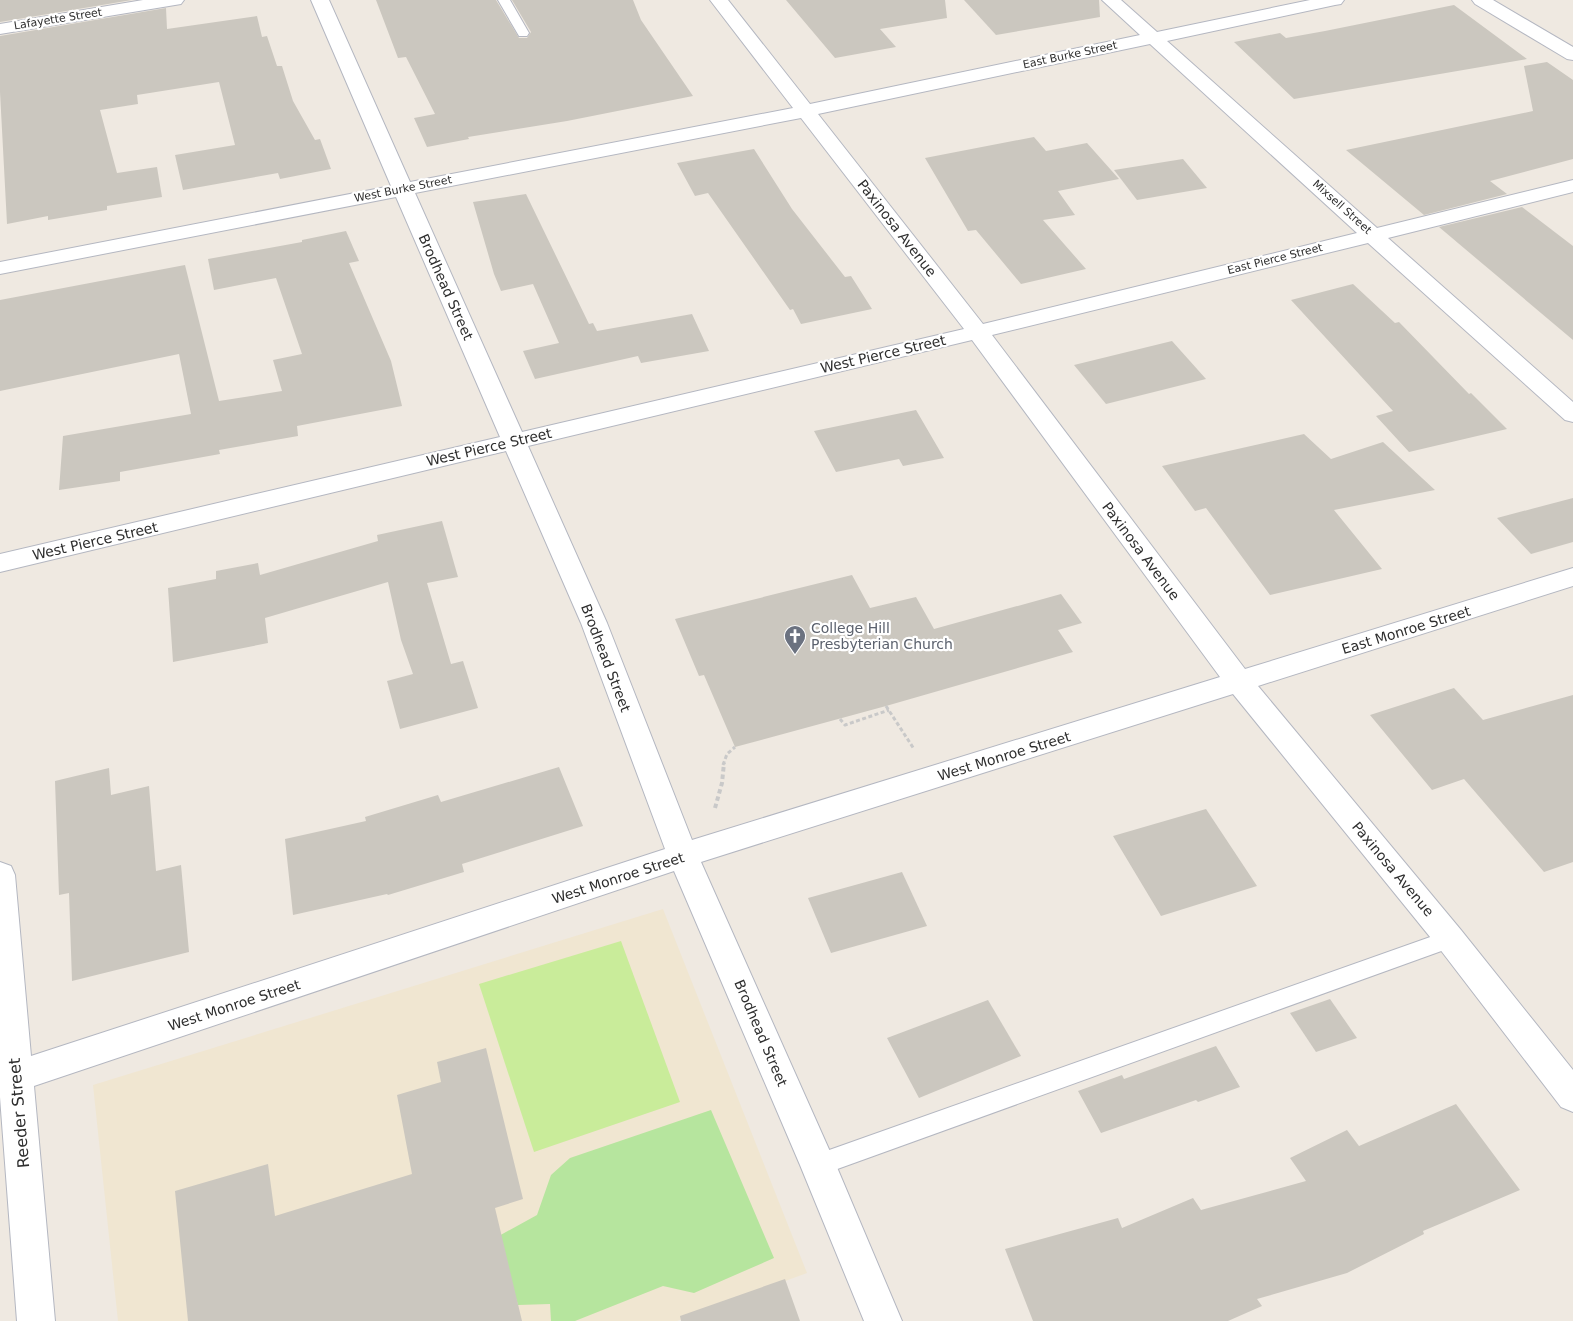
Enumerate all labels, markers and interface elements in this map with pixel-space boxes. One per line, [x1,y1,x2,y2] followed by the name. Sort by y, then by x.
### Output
[13,6,104,32] street label: Lafayette Street
[1022,39,1119,71] street label: East Burke Street
[353,173,454,205] street label: West Burke Street
[854,176,940,280] street label: Paxinosa Avenue
[1310,177,1375,237] street label: Mixsell Street
[415,231,477,343] street label: Brodhead Street
[1226,241,1325,277] street label: East Pierce Street
[819,332,948,376] street label: West Pierce Street
[425,425,554,469] street label: West Pierce Street
[1099,499,1183,603] street label: Paxinosa Avenue
[31,519,160,563] street label: West Pierce Street
[578,602,634,715] street label: Brodhead Street
[1340,603,1473,657] street label: East Monroe Street
[811,620,953,652] place label: College Hill Presbyterian Church
[783,624,807,655] church icon: College Hill Presbyterian Church
[936,728,1073,784] street label: West Monroe Street
[1349,819,1437,919] street label: Paxinosa Avenue
[550,849,687,907] street label: West Monroe Street
[166,976,303,1034] street label: West Monroe Street
[731,977,791,1089] street label: Brodhead Street
[5,1057,33,1169] street label: Reeder Street

